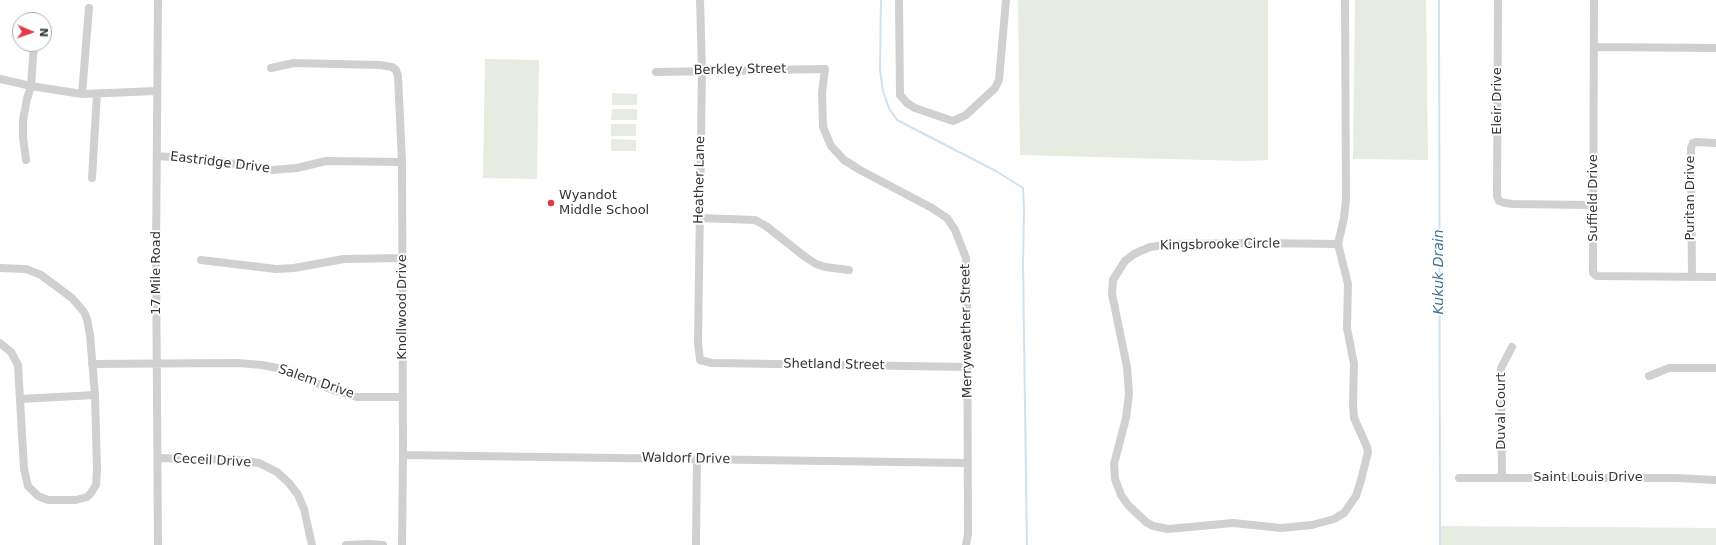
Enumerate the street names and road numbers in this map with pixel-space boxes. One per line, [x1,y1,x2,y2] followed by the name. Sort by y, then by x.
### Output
[694,61,786,79] street label: Berkley Street
[1490,67,1506,135] street label: Eleir Drive
[691,136,709,224] street label: Heather Lane
[169,149,271,177] street label: Eastridge Drive
[1586,154,1602,242] street label: Suffield Drive
[1683,156,1699,240] street label: Puritan Drive
[149,231,165,315] street label: 17 Mile Road
[1160,236,1280,254] street label: Kingsbrooke Circle
[395,254,411,360] street label: Knollwood Drive
[958,264,976,398] street label: Merryweather Street
[783,356,885,374] street label: Shetland Street
[276,362,356,402] street label: Salem Drive
[1494,372,1510,450] street label: Duval Court
[642,450,730,468] street label: Waldorf Drive
[173,451,251,471] street label: Ceceil Drive
[1533,470,1643,486] street label: Saint Louis Drive

